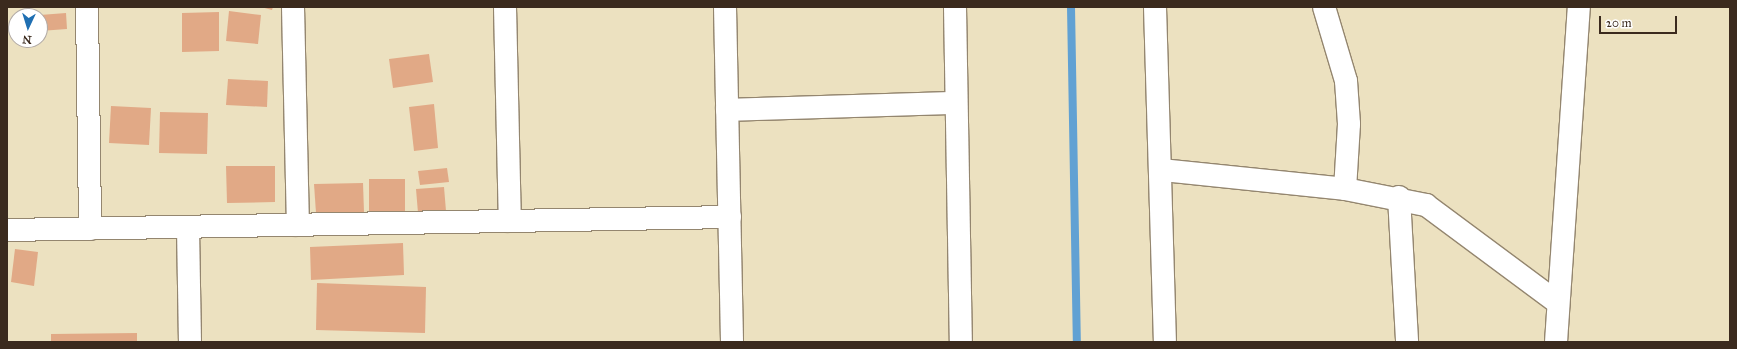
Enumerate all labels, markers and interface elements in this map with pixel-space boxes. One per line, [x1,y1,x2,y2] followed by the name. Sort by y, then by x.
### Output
[8,8,48,48] north arrow
[1601,8,1679,34] scale bar
[1606,16,1632,30] text: 20 m
[22,33,32,46] text: N

